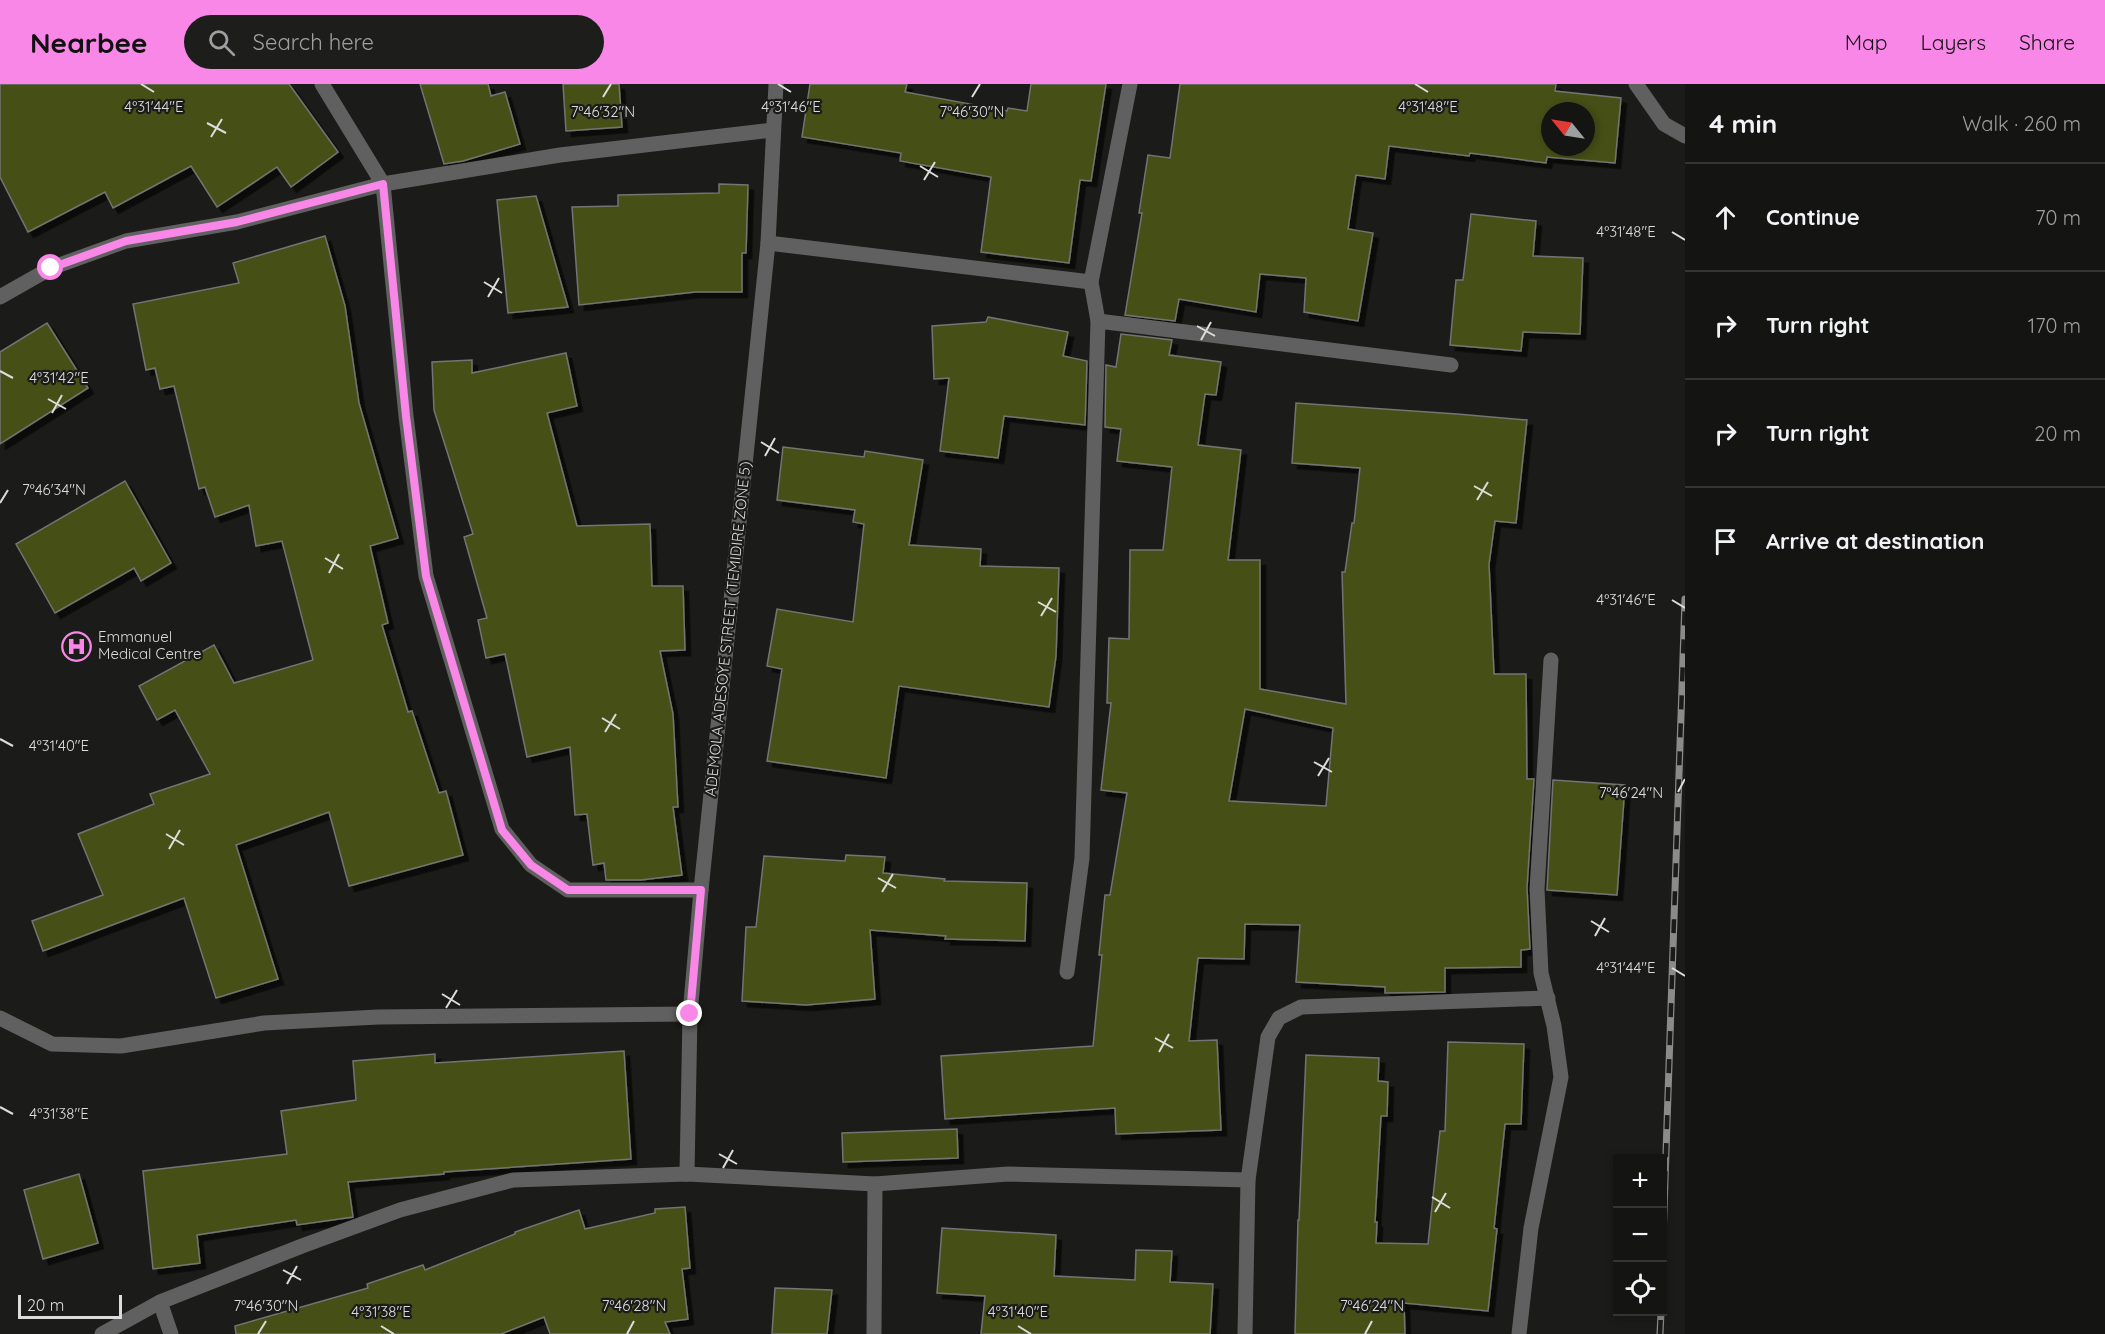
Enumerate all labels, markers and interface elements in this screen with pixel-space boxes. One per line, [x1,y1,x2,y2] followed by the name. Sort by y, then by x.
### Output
[184,15,604,69] search box
[30,25,148,60] text: Nearbee
[205,26,238,59] icon: search
[253,28,374,56] text: Search here
[1845,29,1888,55] text: Map
[1921,29,1986,55] text: Layers
[2019,29,2075,55] text: Share
[124,97,184,116] text: 4°31'44"E
[761,97,821,116] text: 4°31'46"E
[1398,97,1458,116] text: 4°31'48"E
[571,102,635,121] text: 7°46'32"N
[940,102,1005,121] text: 7°46'30"N
[1541,102,1595,156] north arrow
[1709,107,1777,140] text: 4 min
[1962,111,2081,136] text: Walk · 260 m
[1709,201,1742,234] icon: ahead
[1766,203,1860,231] text: Continue
[2035,205,2081,230] text: 70 m
[1596,222,1656,241] text: 4°31'48"E
[37,254,63,280] route start
[1709,309,1742,342] icon: right
[1766,311,1870,339] text: Turn right
[2028,313,2081,338] text: 170 m
[29,368,89,387] text: 4°31'42"E
[1709,417,1742,450] icon: right
[1766,419,1870,447] text: Turn right
[2034,421,2081,446] text: 20 m
[700,460,755,797] street label: ADEMOLA ADESOYE STREET (TEMIDIRE ZONE 5)
[22,480,86,499] text: 7°46'34"N
[1709,525,1742,558] icon: arrive
[1766,527,1984,555] text: Arrive at destination
[1596,590,1656,609] text: 4°31'46"E
[98,627,202,663] place label: Emmanuel Medical Centre
[61,630,93,662] hospital icon: Emmanuel Medical Centre
[29,736,89,755] text: 4°31'40"E
[1599,783,1663,802] text: 7°46'24"N
[1596,958,1656,977] text: 4°31'44"E
[676,1000,702,1026] route end
[29,1104,89,1123] text: 4°31'38"E
[1613,1154,1667,1316] map controls
[1613,1154,1667,1208] button: +
[1613,1208,1667,1262] button: −
[1613,1262,1667,1316] button: locate
[18,1292,122,1320] scale bar
[27,1295,64,1315] text: 20 m
[234,1296,299,1315] text: 7°46'30"N
[602,1296,666,1315] text: 7°46'28"N
[1340,1296,1404,1315] text: 7°46'24"N
[351,1302,411,1321] text: 4°31'38"E
[988,1302,1048,1321] text: 4°31'40"E

